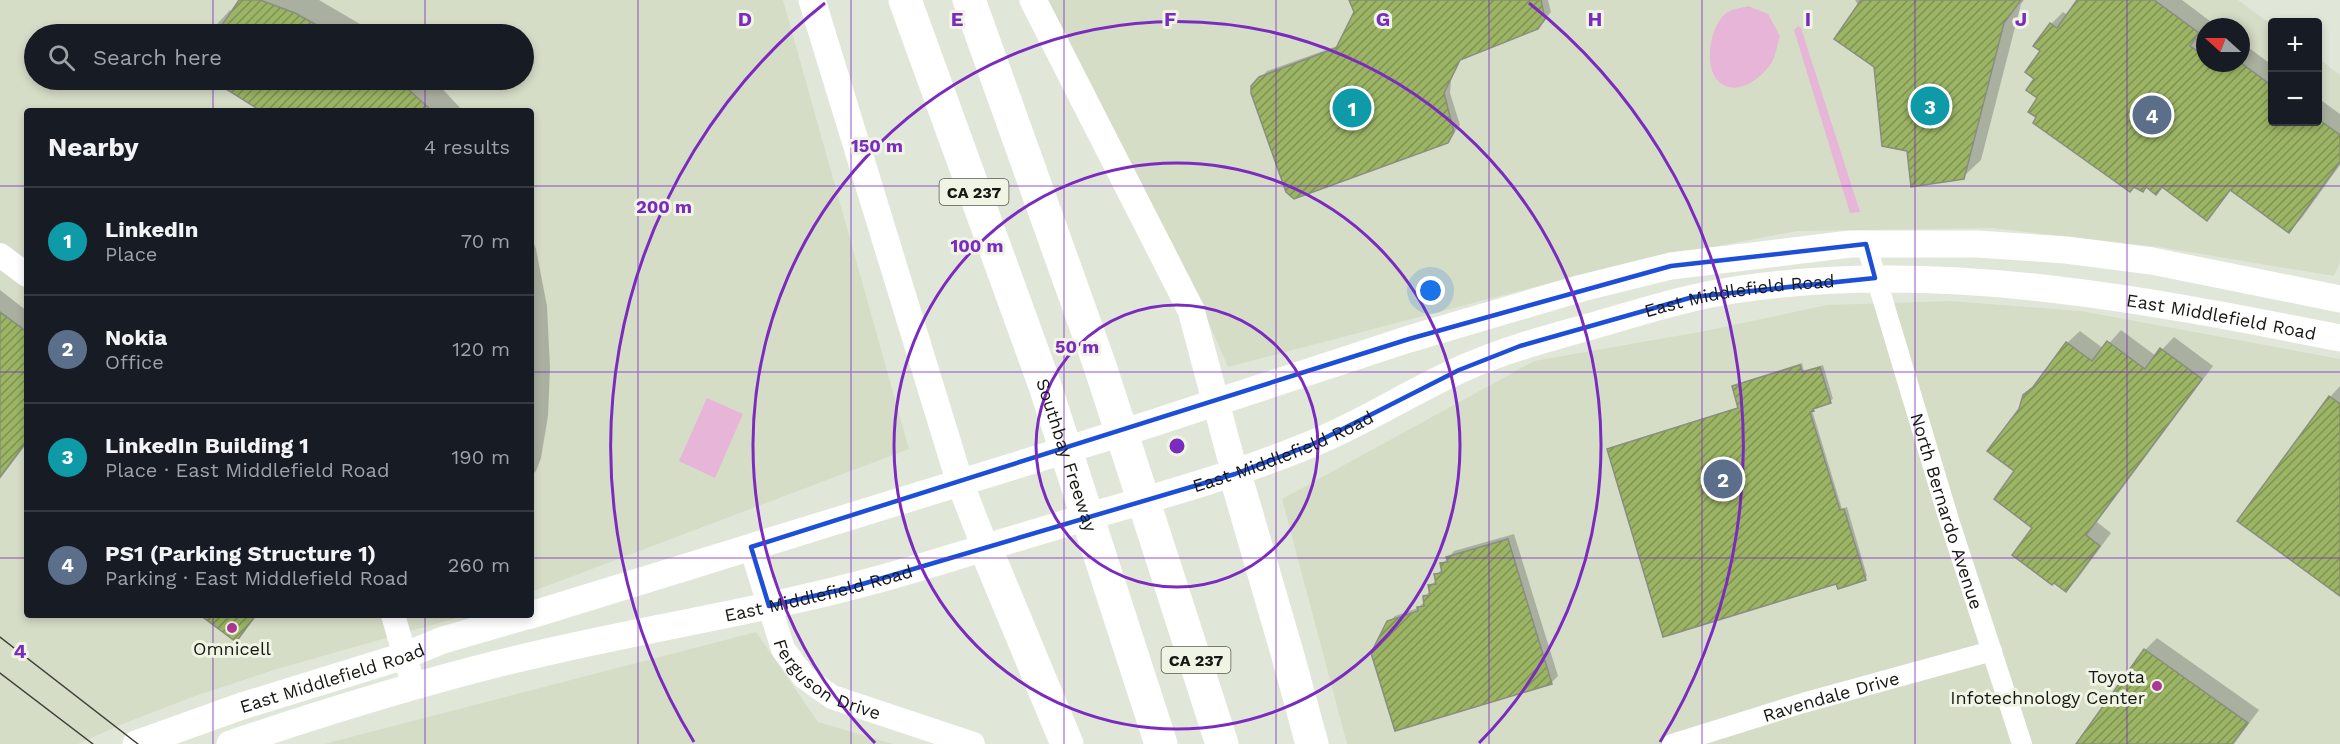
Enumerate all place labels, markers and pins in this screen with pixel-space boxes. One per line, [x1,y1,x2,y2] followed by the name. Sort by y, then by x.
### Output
[1910,84,1950,128] pin: 3
[1332,86,1372,130] pin: 1
[2132,92,2172,138] pin: 4
[1167,436,1187,456] centre of rings
[1704,456,1742,502] pin: 2
[225,621,239,635] marker: Omnicell
[193,638,271,659] place label: Omnicell
[1950,666,2145,708] place label: Toyota Infotechnology Center
[2150,679,2164,693] marker: Toyota Infotechnology Center

